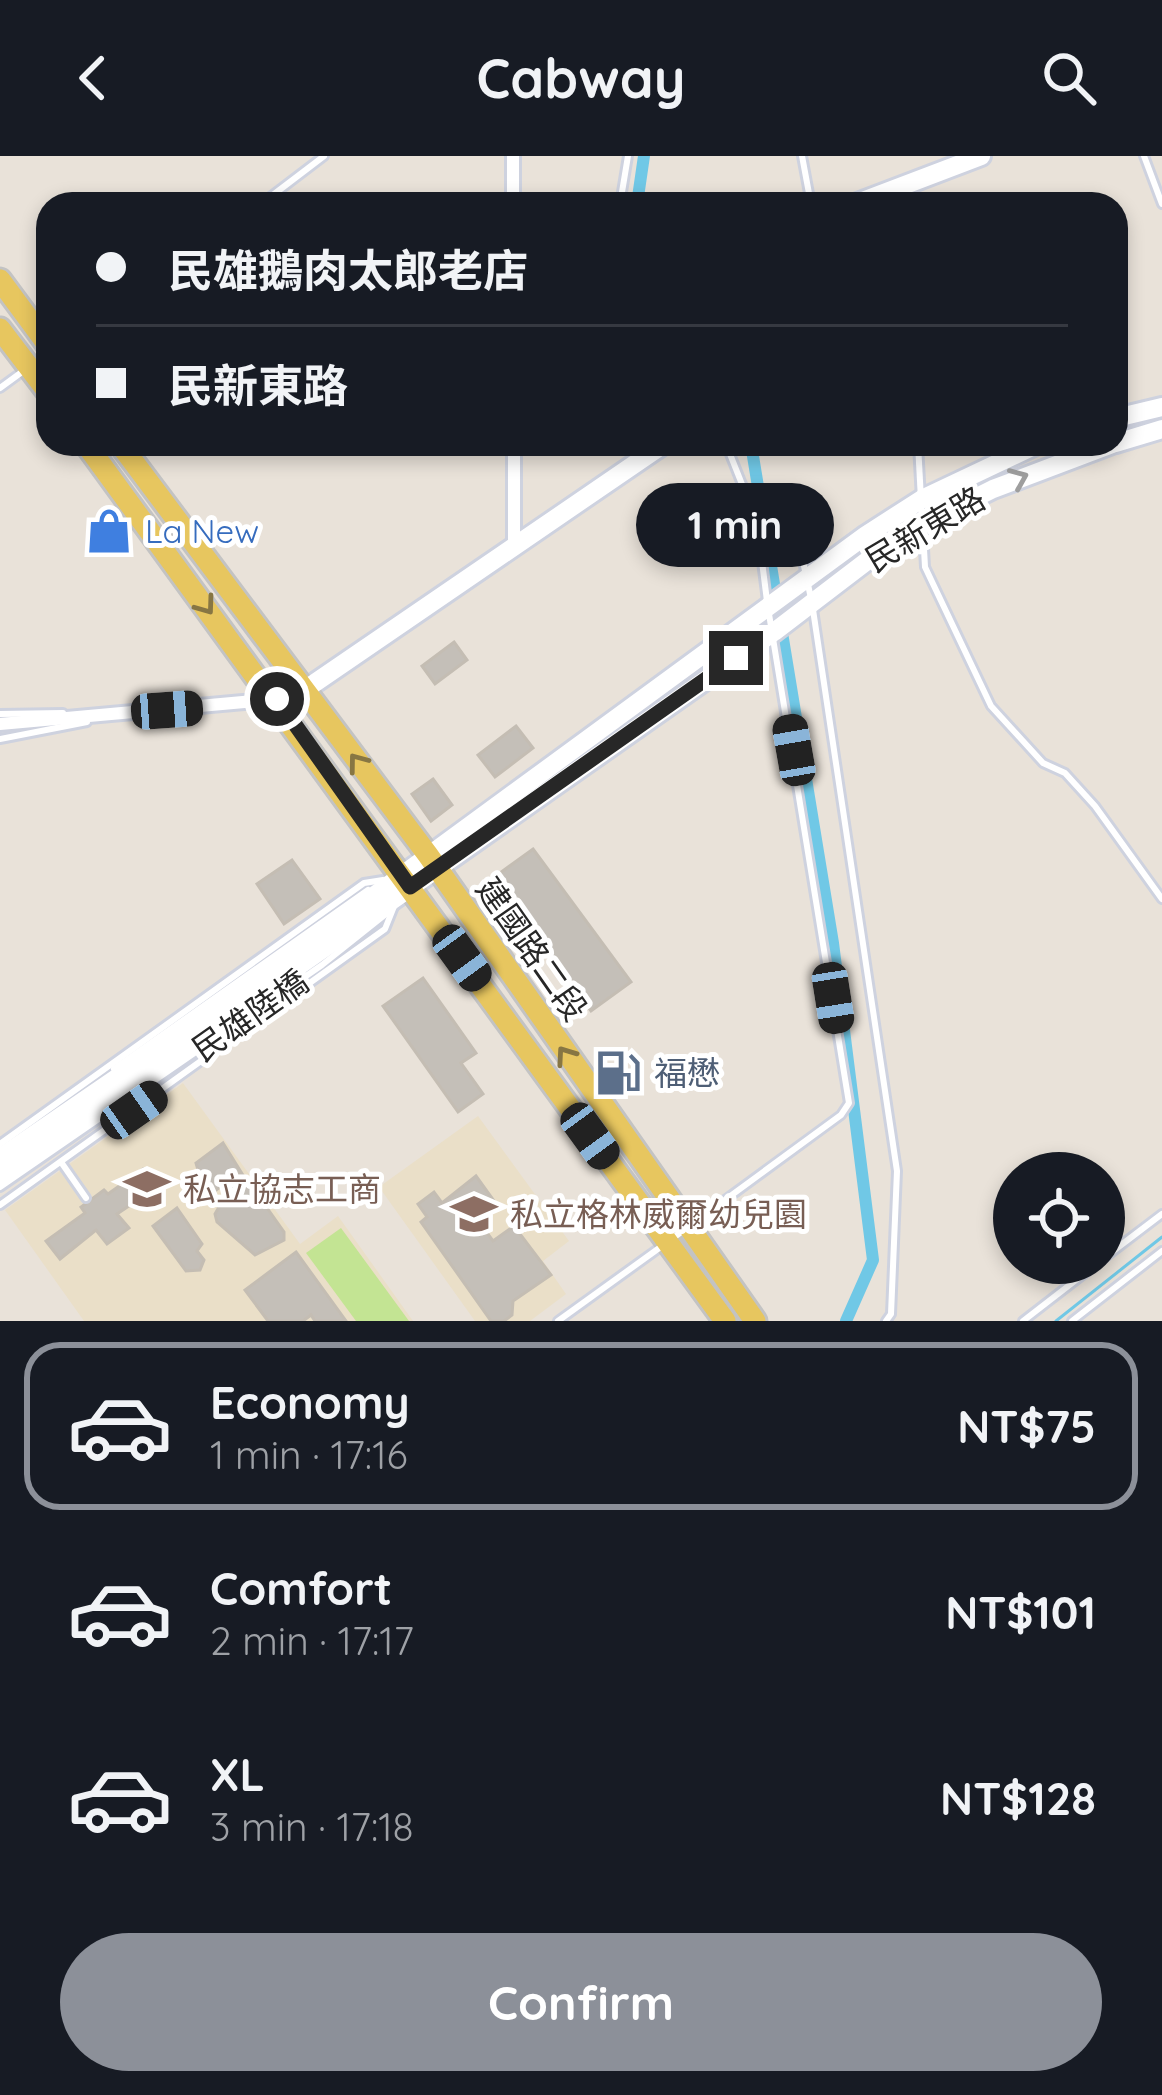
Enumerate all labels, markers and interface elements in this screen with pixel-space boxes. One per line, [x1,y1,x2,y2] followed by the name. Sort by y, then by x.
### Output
[477,44,685,112] text: Cabway
[60,45,126,111] icon: back
[1036,45,1102,111] icon: search
[168,242,528,298] text: 民雄鵝肉太郎老店
[168,357,348,413] text: 民新東路
[1007,468,1028,492] one-way arrow
[858,477,992,580] street label: 民新東路
[637,484,835,568] callout: 1 min
[688,500,782,549] text: 1 min
[84,506,134,556] shop icon: La New
[145,510,259,551] place label: La New
[191,593,213,614] one-way arrow
[709,631,763,685] route end
[250,672,304,726] route start
[130,690,204,730] car
[770,711,818,789] car
[350,753,371,775] one-way arrow
[468,869,597,1028] street label: 建國路二段
[426,918,498,998] car
[184,960,316,1069] street label: 民雄陸橋
[810,960,856,1036] car
[557,1046,579,1068] one-way arrow
[593,1048,643,1098] fuel station icon: 福懋
[654,1052,720,1093] place label: 福懋
[94,1075,174,1145] car
[554,1096,626,1176] car
[993,1152,1125,1284] map controls
[993,1152,1125,1284] button: locate
[122,1164,172,1214] school or university icon: 私立協志工商
[183,1168,381,1209] place label: 私立協志工商
[449,1189,499,1239] school or university icon: 私立格林威爾幼兒園
[510,1193,807,1234] place label: 私立格林威爾幼兒園
[66,1372,174,1480] icon: car
[210,1374,410,1430] text: Economy
[957,1398,1096,1454] text: NT$75
[210,1430,408,1479] text: 1 min · 17:16
[66,1558,174,1666] icon: car
[210,1560,392,1616] text: Comfort
[945,1584,1096,1640] text: NT$101
[210,1616,414,1665] text: 2 min · 17:17
[66,1744,174,1852] icon: car
[210,1746,265,1802] text: XL
[940,1770,1096,1826] text: NT$128
[210,1802,414,1851] text: 3 min · 17:18
[60,1933,1102,2071] button: Confirm

